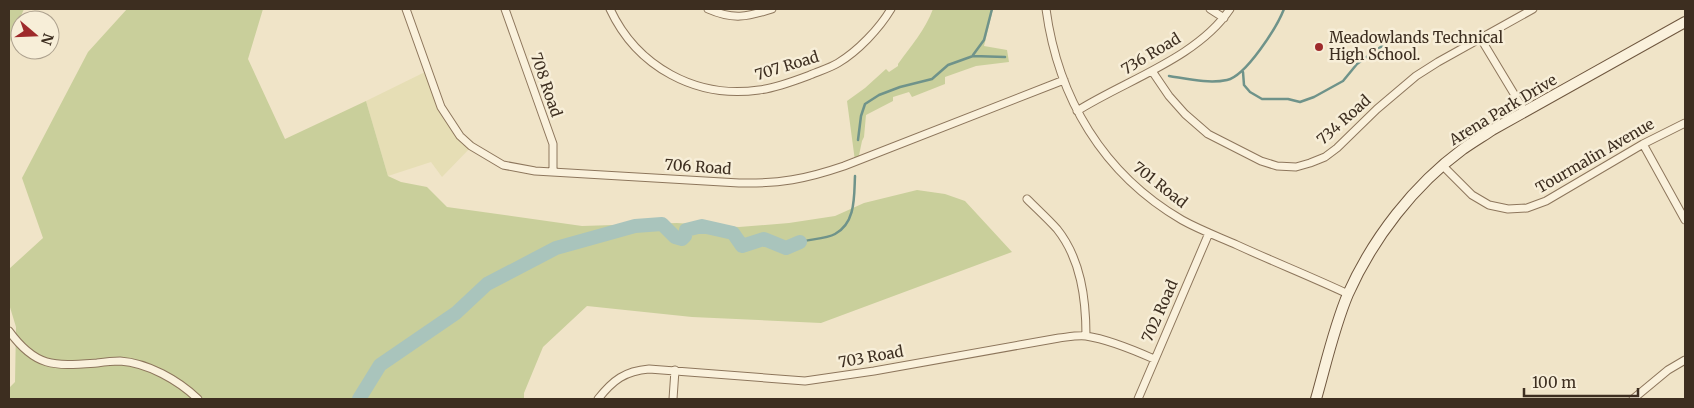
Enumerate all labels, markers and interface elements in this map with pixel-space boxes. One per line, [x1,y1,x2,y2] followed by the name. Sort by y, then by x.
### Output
[10,10,60,60] north arrow
[1329,28,1503,64] place label: Meadowlands Technical High School.
[1118,29,1184,79] street label: 736 Road
[37,31,58,47] text: N
[1313,41,1325,53] marker: Meadowlands Technical High School.
[753,47,821,84] street label: 707 Road
[527,50,566,119] street label: 708 Road
[1445,70,1560,150] street label: Arena Park Drive
[1313,91,1374,149] street label: 734 Road
[1532,114,1657,197] street label: Tourmalin Avenue
[664,155,732,178] street label: 706 Road
[1129,157,1191,212] street label: 701 Road
[1137,277,1182,345] street label: 702 Road
[837,341,905,372] street label: 703 Road
[1524,366,1638,398] scale bar
[1532,373,1576,392] text: 100 m

